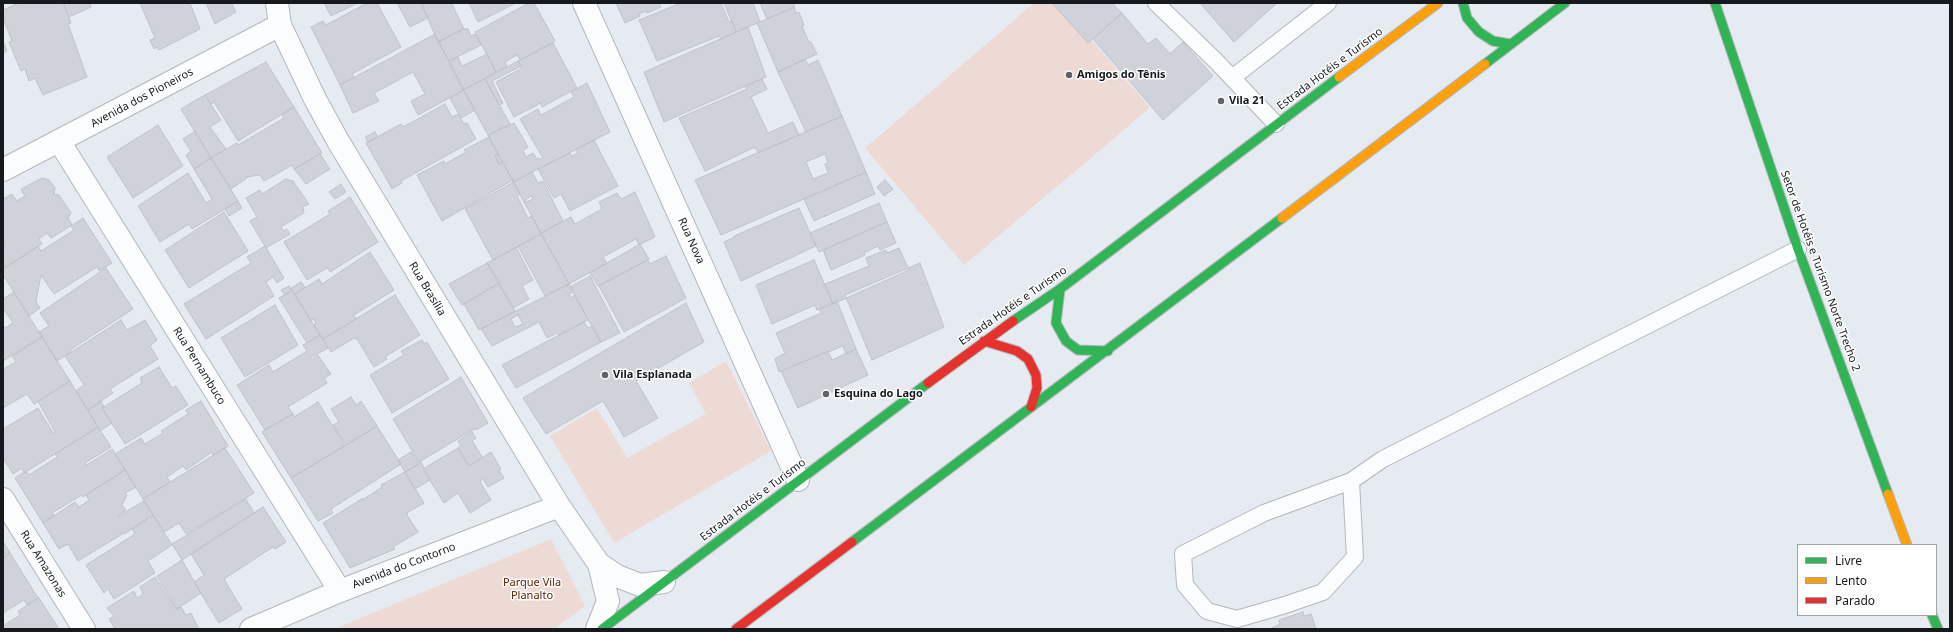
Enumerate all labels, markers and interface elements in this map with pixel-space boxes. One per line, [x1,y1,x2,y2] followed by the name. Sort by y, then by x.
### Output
[1275,25,1385,113] street label: Estrada Hotéis e Turismo
[89,65,195,131] street label: Avenida dos Pioneiros
[1077,68,1166,82] place label: Amigos do Tênis
[1064,70,1074,80] marker: Amigos do Tênis
[1229,94,1265,108] place label: Vila 21
[1216,96,1226,106] marker: Vila 21
[1777,169,1863,373] street label: Setor de Hotéis e Turismo Norte Trecho 2
[675,216,707,266] street label: Rua Nova
[406,260,448,318] street label: Rua Brasília
[957,264,1069,348] street label: Estrada Hotéis e Turismo
[170,325,228,407] street label: Rua Pernambuco
[613,368,692,382] place label: Vila Esplanada
[600,370,610,380] marker: Vila Esplanada
[834,387,923,401] place label: Esquina do Lago
[821,389,831,399] marker: Esquina do Lago
[698,456,808,544] street label: Estrada Hotéis e Turismo
[17,528,69,600] street label: Rua Amazonas
[350,540,458,592] street label: Avenida do Contorno
[1797,544,1937,616] legend
[1835,552,1862,569] text: Livre
[1835,572,1867,589] text: Lento
[503,576,561,602] park label: Parque Vila Planalto
[1835,592,1875,609] text: Parado

